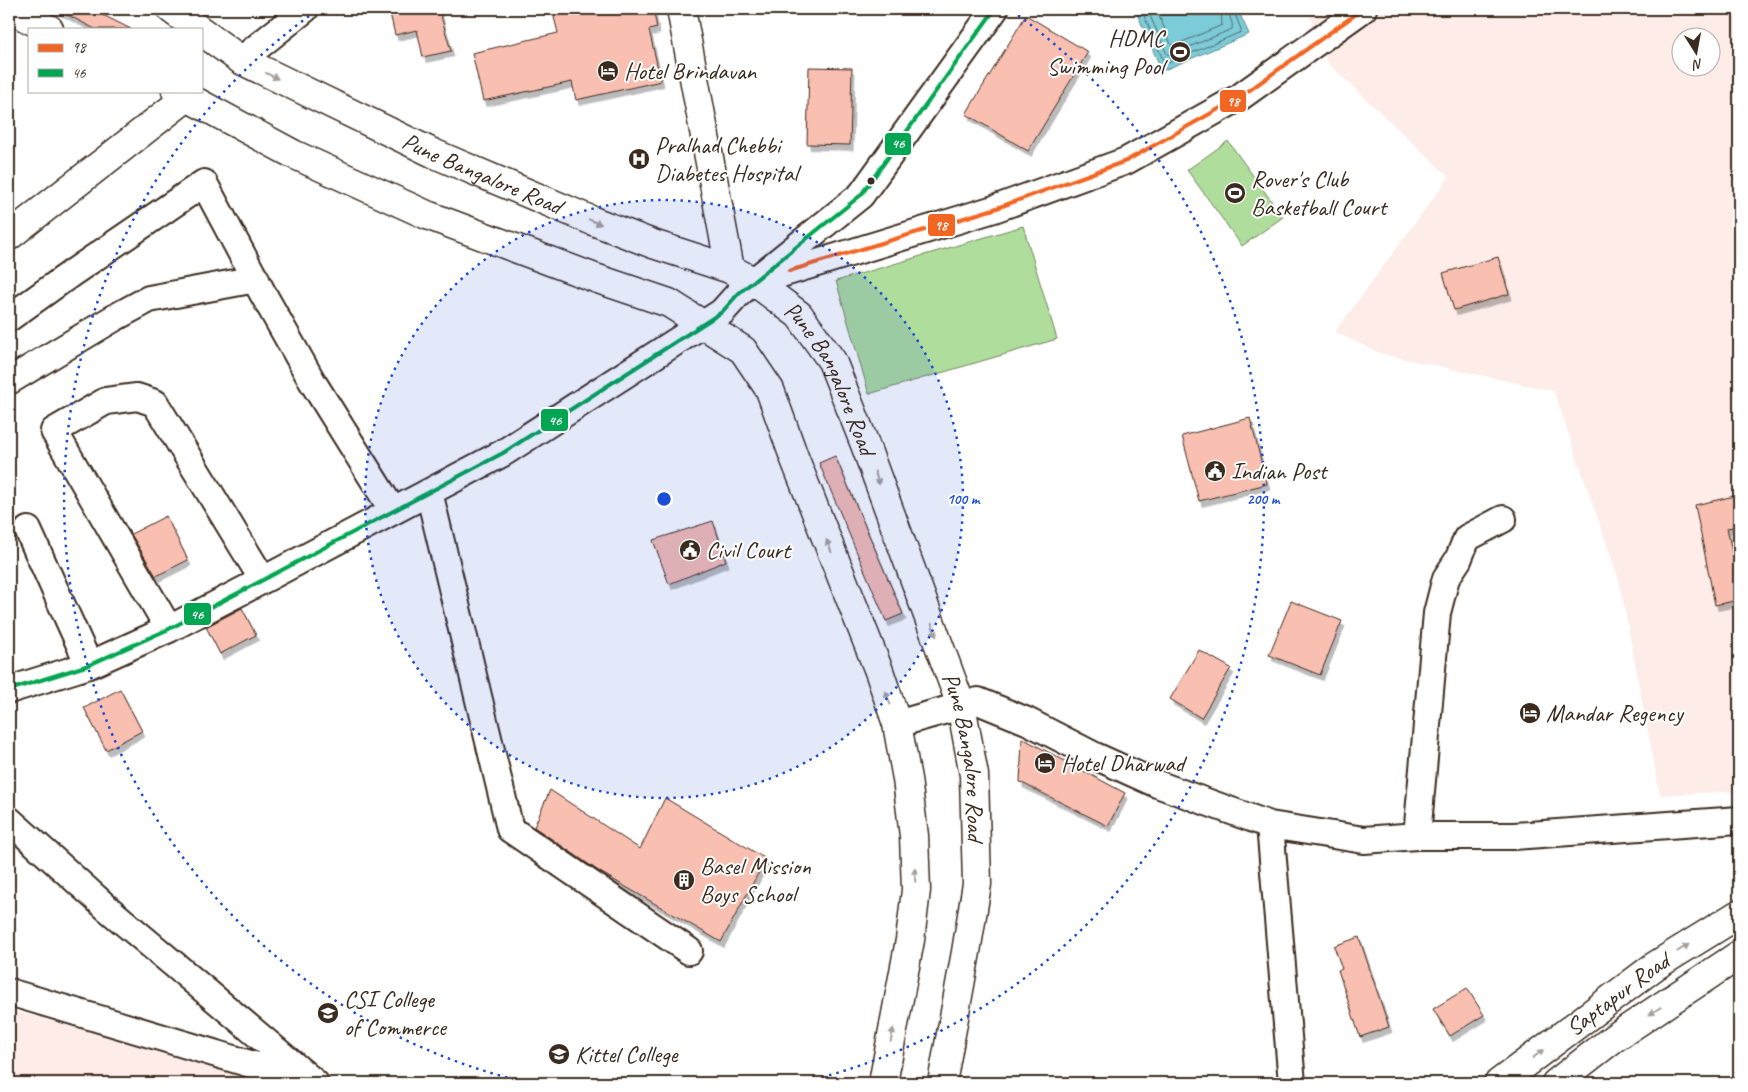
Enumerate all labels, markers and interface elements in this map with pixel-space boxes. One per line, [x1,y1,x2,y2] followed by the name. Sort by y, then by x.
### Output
[1047,23,1168,81] place label: HDMC Swimming Pool
[28,28,202,92] legend
[1670,28,1720,78] north arrow
[72,38,87,57] text: 98
[1168,40,1192,64] sports icon: HDMC Swimming Pool
[1690,55,1704,74] text: N
[624,56,757,86] place label: Hotel Brindavan
[596,59,620,83] hotel icon: Hotel Brindavan
[72,64,87,83] text: 46
[265,72,279,80] one-way arrow
[1219,89,1247,113] line badge: 98
[1227,93,1241,110] text: 98
[398,126,570,222] street label: Pune Bangalore Road
[655,130,801,188] place label: Pralhad Chebbi Diabetes Hospital
[884,132,912,156] line badge: 46
[892,135,906,152] text: 46
[627,147,651,171] hospital icon: Pralhad Chebbi Diabetes Hospital
[1251,164,1388,222] place label: Rover's Club Basketball Court
[866,176,876,186] unlabelled marker
[1223,181,1247,205] sports icon: Rover's Club Basketball Court
[927,213,956,237] line badge: 98
[935,217,949,234] text: 98
[588,218,602,226] one-way arrow
[779,294,884,462] street label: Pune Bangalore Road
[540,408,569,432] line badge: 46
[549,412,563,429] text: 46
[1231,456,1328,486] place label: Indian Post
[1203,459,1227,483] public building icon: Indian Post
[874,470,881,485] one-way arrow
[655,490,673,508] centre of rings
[947,490,981,509] text: 100 m
[1247,490,1281,509] text: 200 m
[706,535,792,565] place label: Civil Court
[678,538,702,562] public building icon: Civil Court
[825,538,833,553] one-way arrow
[183,602,212,626] line badge: 46
[191,606,205,623] text: 46
[930,623,938,638] one-way arrow
[935,668,991,845] street label: Pune Bangalore Road
[884,690,891,705] one-way arrow
[1546,698,1685,728] place label: Mandar Regency
[1518,701,1542,725] hotel icon: Mandar Regency
[1061,748,1188,778] place label: Hotel Dharwad
[1033,751,1057,775] hotel icon: Hotel Dharwad
[700,851,811,909] place label: Basel Mission Boys School
[911,867,919,883] one-way arrow
[672,868,696,892] building icon: Basel Mission Boys School
[1560,944,1677,1043] street label: Saptapur Road
[1677,944,1690,953] one-way arrow
[344,984,448,1042] place label: CSI College of Commerce
[316,1001,340,1025] school or university icon: CSI College of Commerce
[1648,1006,1662,1016] one-way arrow
[888,1027,896,1043] one-way arrow
[575,1039,679,1069] place label: Kittel College
[547,1042,571,1066] school or university icon: Kittel College
[1531,1049,1545,1059] one-way arrow

